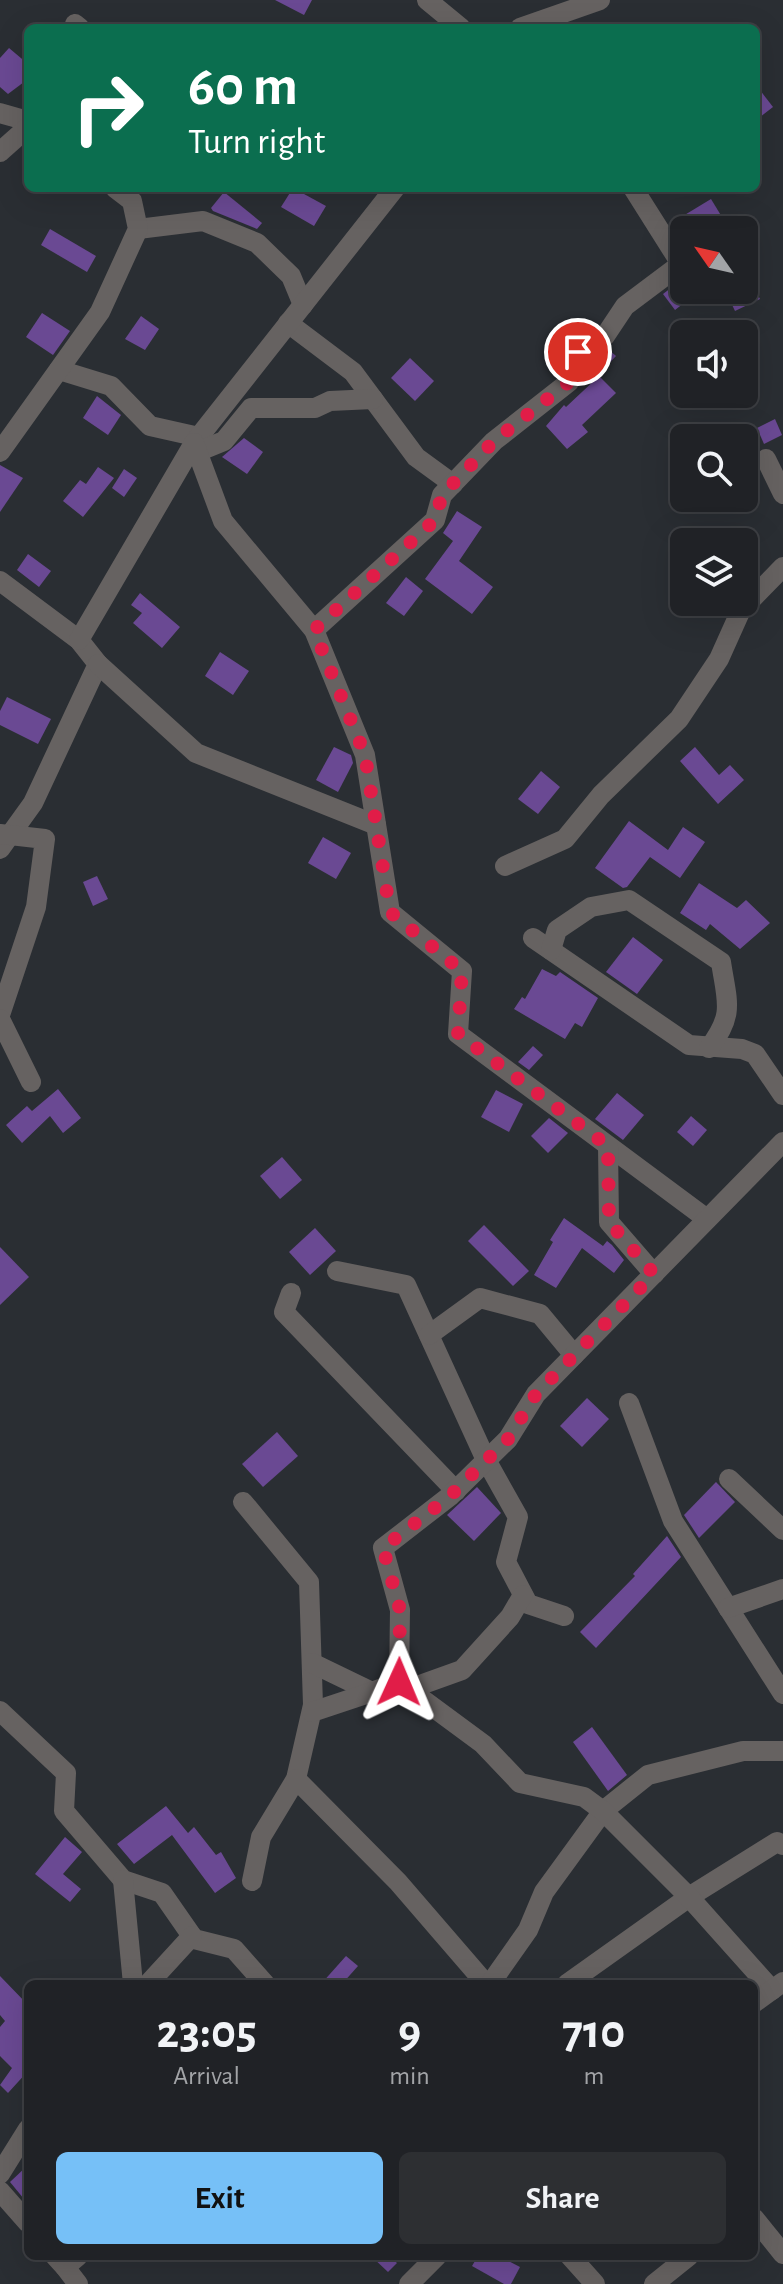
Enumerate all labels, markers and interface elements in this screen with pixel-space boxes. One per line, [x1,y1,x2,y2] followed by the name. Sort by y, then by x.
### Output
[56,56,160,160] icon: right
[188,59,298,115] text: 60 m
[188,124,325,160] text: Turn right
[670,216,758,304] north arrow
[670,216,758,616] map controls
[544,318,612,386] pin
[670,320,758,408] button: sound
[556,330,600,374] icon: arrive
[670,424,758,512] button: search
[670,528,758,616] button: layers
[357,1640,441,1724] position arrow
[157,2009,257,2057] text: 23:05
[398,2009,421,2057] text: 9
[562,2009,625,2057] text: 710
[173,2063,240,2089] text: Arrival
[389,2063,430,2089] text: min
[583,2063,604,2089] text: m
[56,2152,383,2244] button: Exit
[399,2152,726,2244] button: Share

